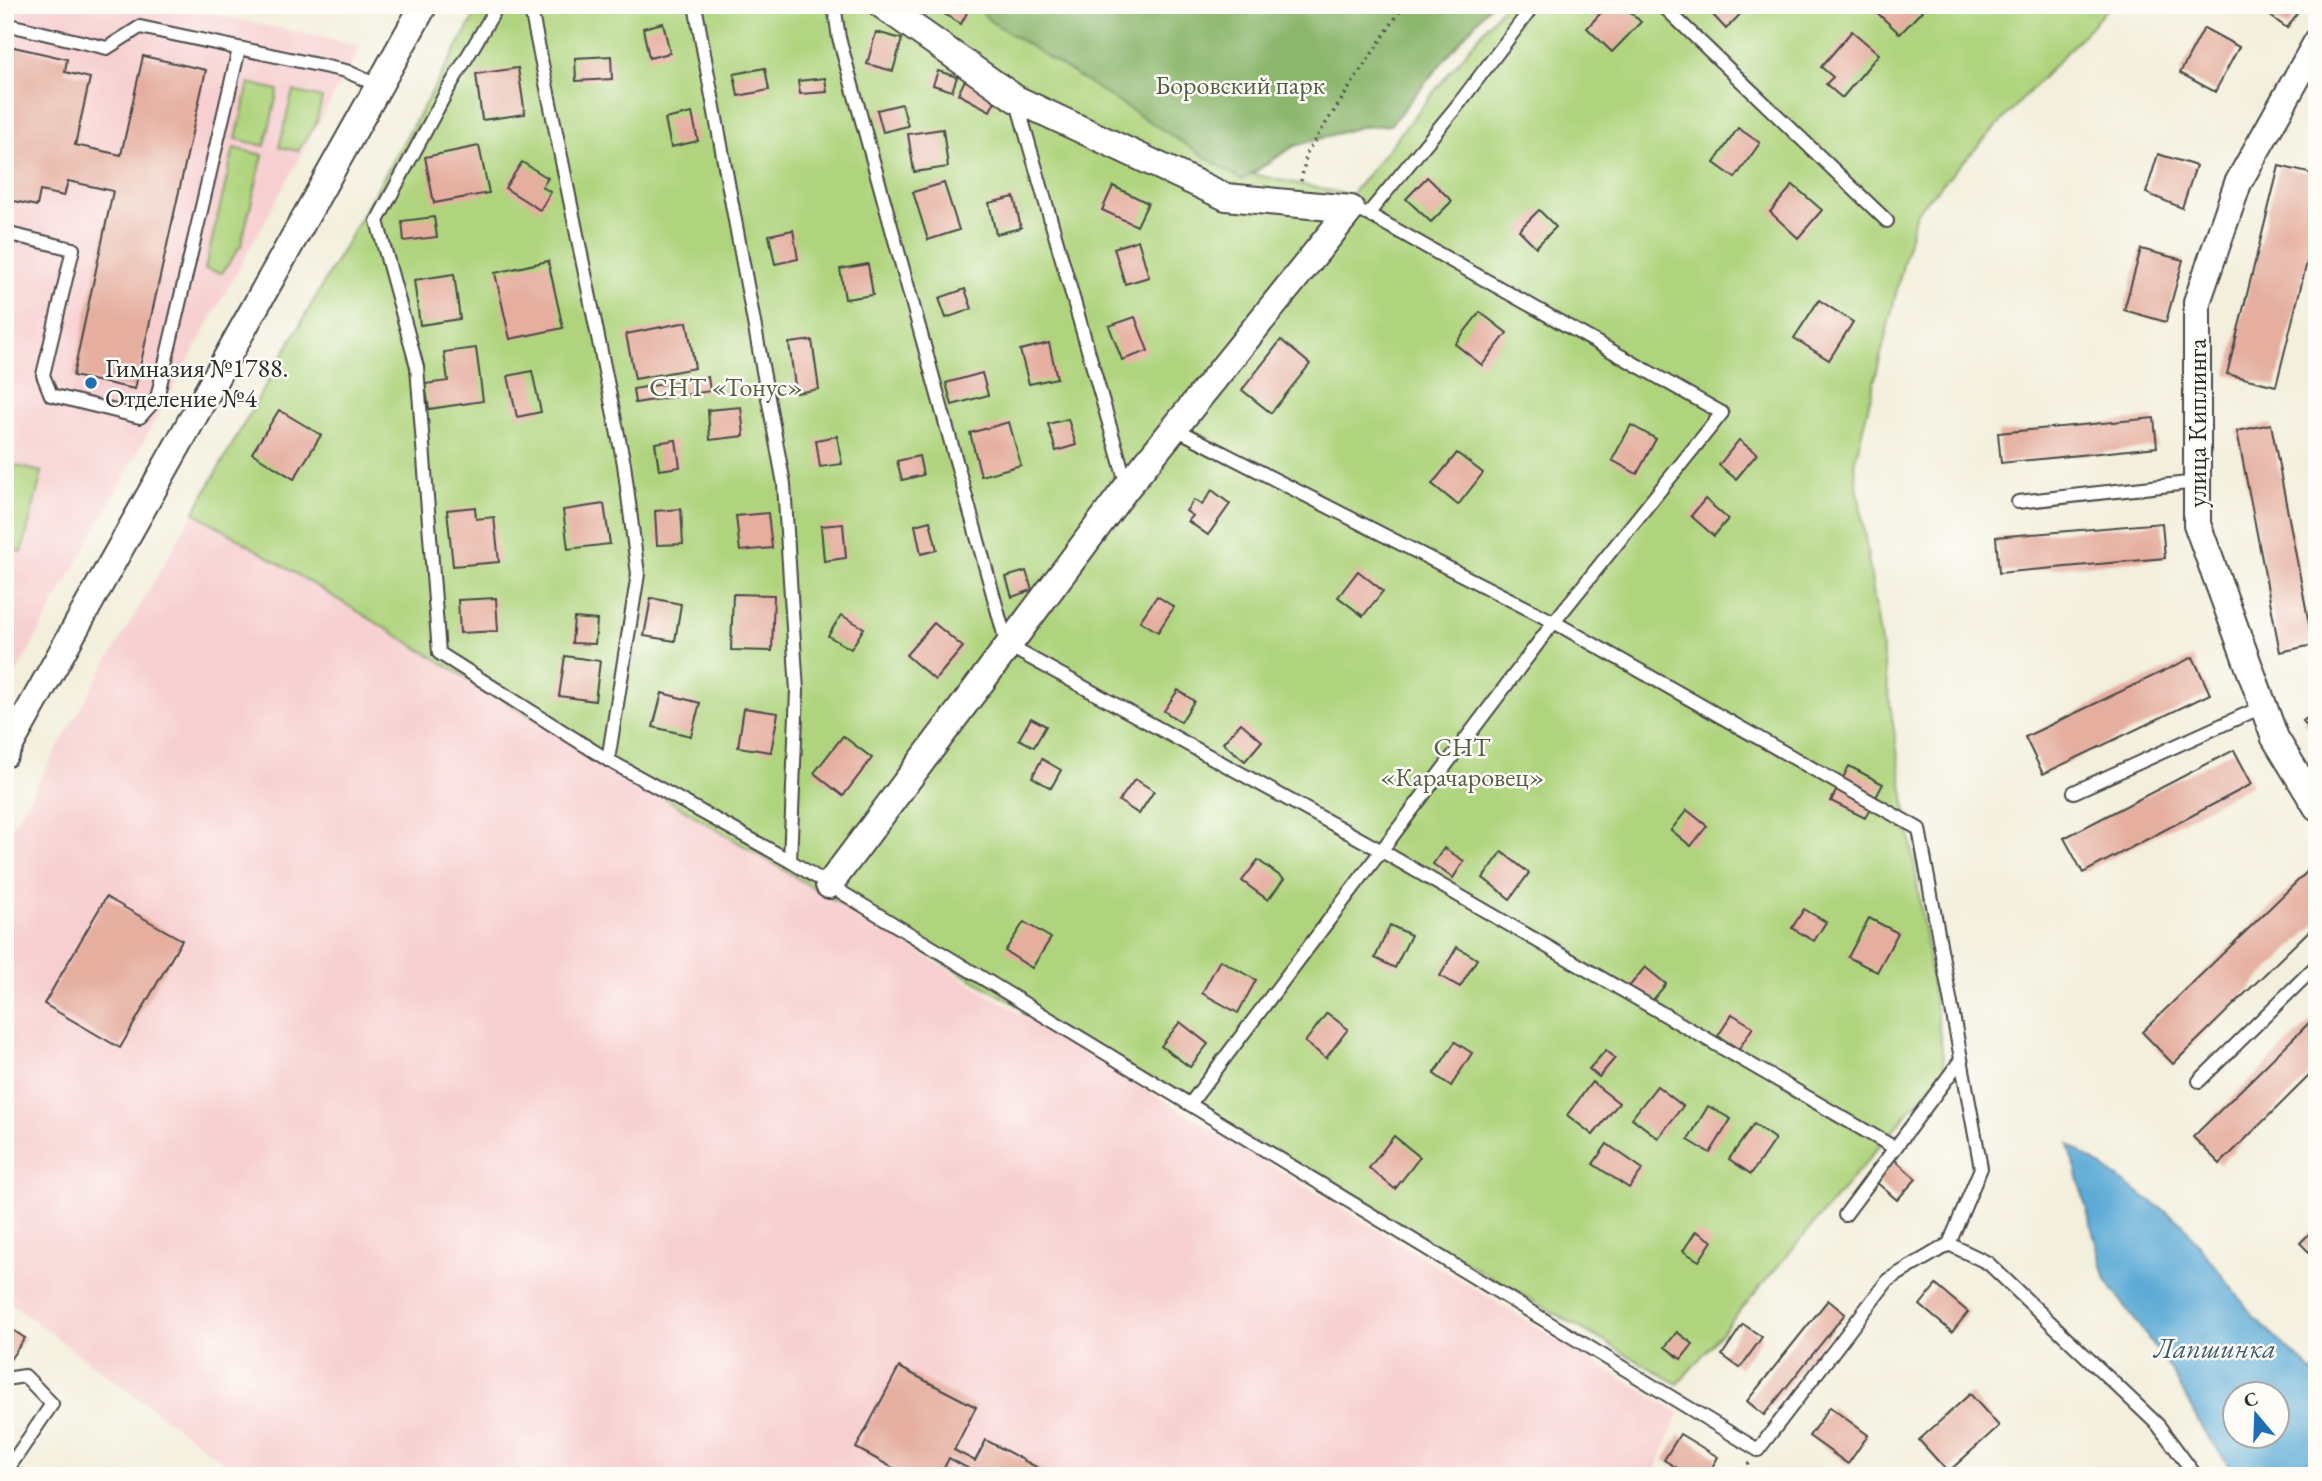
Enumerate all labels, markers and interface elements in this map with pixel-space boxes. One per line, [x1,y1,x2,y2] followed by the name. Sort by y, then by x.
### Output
[1155,68,1326,102] park label: Боровский парк
[2180,338,2214,508] street label: улица Киплинга
[105,351,288,415] place label: Гимназия №1788. Отделение №4
[649,370,803,404] park label: СНТ «Тонус»
[83,375,99,391] marker: Гимназия №1788. Отделение №4
[1380,730,1544,794] park label: СНТ «Карачаровец»
[2152,1330,2276,1366] water label: Лапшинка
[2220,1380,2290,1450] north arrow
[2240,1385,2261,1413] text: С

